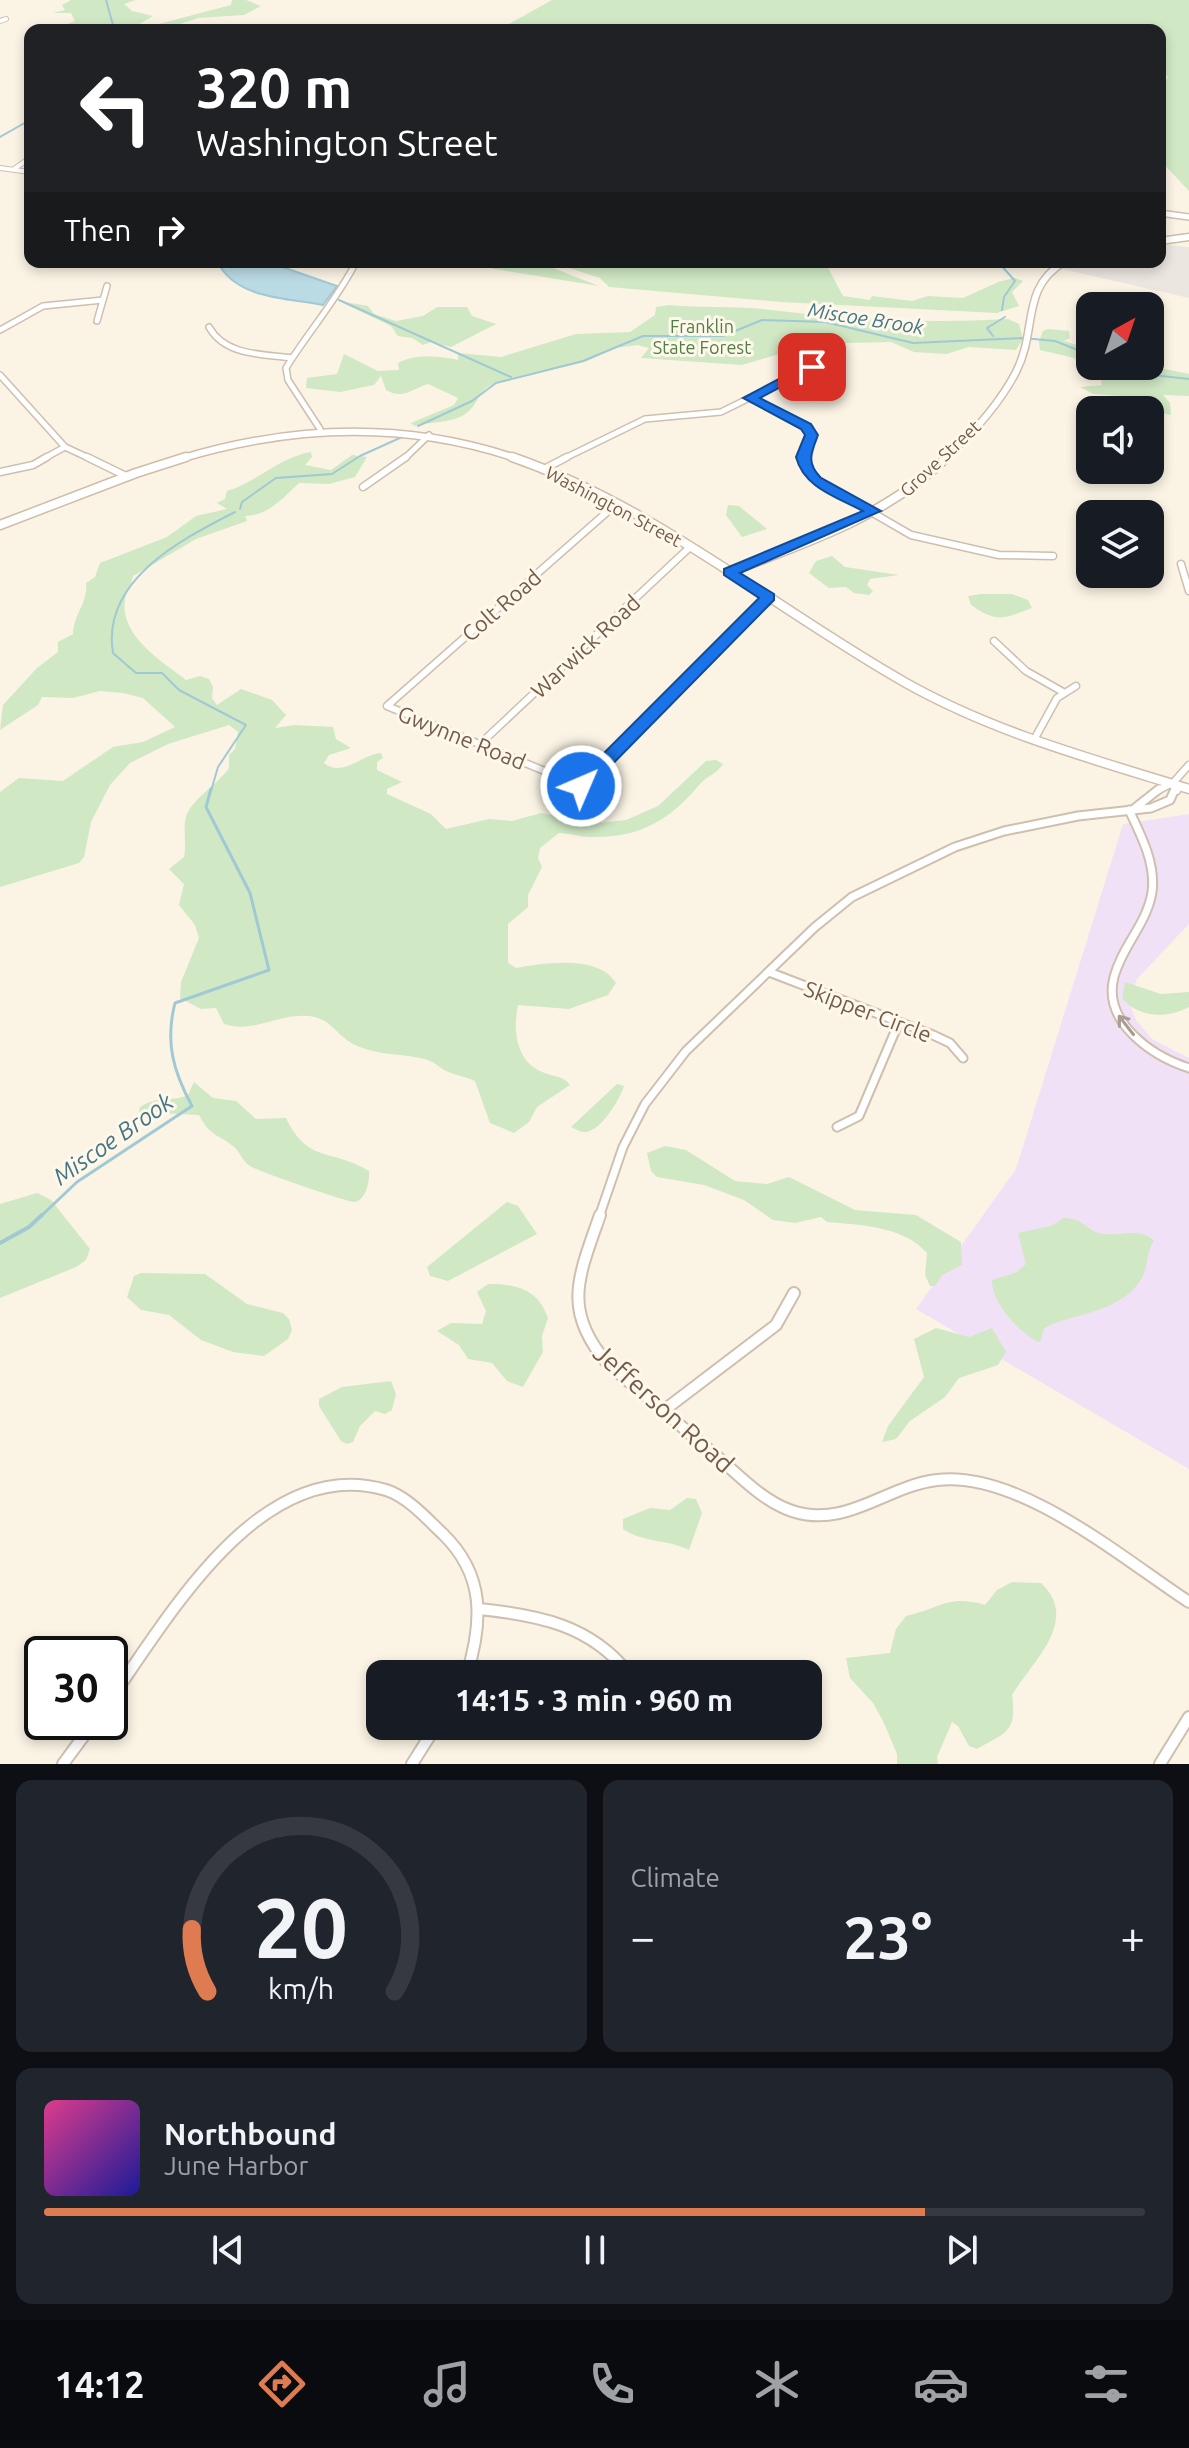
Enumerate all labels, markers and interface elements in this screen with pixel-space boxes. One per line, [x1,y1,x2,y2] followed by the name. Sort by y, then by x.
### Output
[64,56,168,160] icon: left
[196,56,352,119] text: 320 m
[196,122,498,163] text: Washington Street
[148,208,192,252] icon: right
[64,213,132,247] text: Then
[1076,292,1164,380] north arrow
[1076,292,1164,588] map controls
[806,297,926,339] water label: Miscoe Brook
[653,316,751,357] park label: Franklin State Forest
[778,333,846,401] pin
[790,345,834,389] icon: arrive
[1076,396,1164,484] button: sound
[896,416,984,500] street label: Grove Street
[543,462,685,550] street label: Washington Street
[1076,500,1164,588] button: layers
[456,564,546,646] street label: Colt Road
[525,589,645,703] street label: Warwick Road
[394,700,530,774] street label: Gwynne Road
[539,744,623,828] position arrow
[801,975,935,1047] street label: Skipper Circle
[1117,1015,1134,1036] one-way arrow
[48,1087,179,1190] water label: Miscoe Brook
[588,1338,740,1478] street label: Jefferson Road
[24,1636,128,1740] speed limit sign: 30
[455,1683,733,1717] text: 14:15 · 3 min · 960 m
[631,1863,720,1892] text: Climate
[254,1880,348,1974] text: 20
[843,1903,932,1970] text: 23°
[631,1912,655,1961] text: −
[1120,1912,1145,1961] text: +
[268,1972,334,2004] text: km/h
[164,2117,336,2151] text: Northbound
[164,2151,308,2180] text: June Harbor
[206,2228,250,2272] icon: previous
[573,2228,617,2272] icon: pause
[940,2228,984,2272] icon: next
[254,2356,310,2412] icon: directions
[419,2356,475,2412] icon: music
[584,2356,640,2412] icon: phone
[749,2356,805,2412] icon: climate
[913,2356,969,2412] icon: car
[1078,2356,1134,2412] icon: filters
[54,2364,145,2405] text: 14:12

